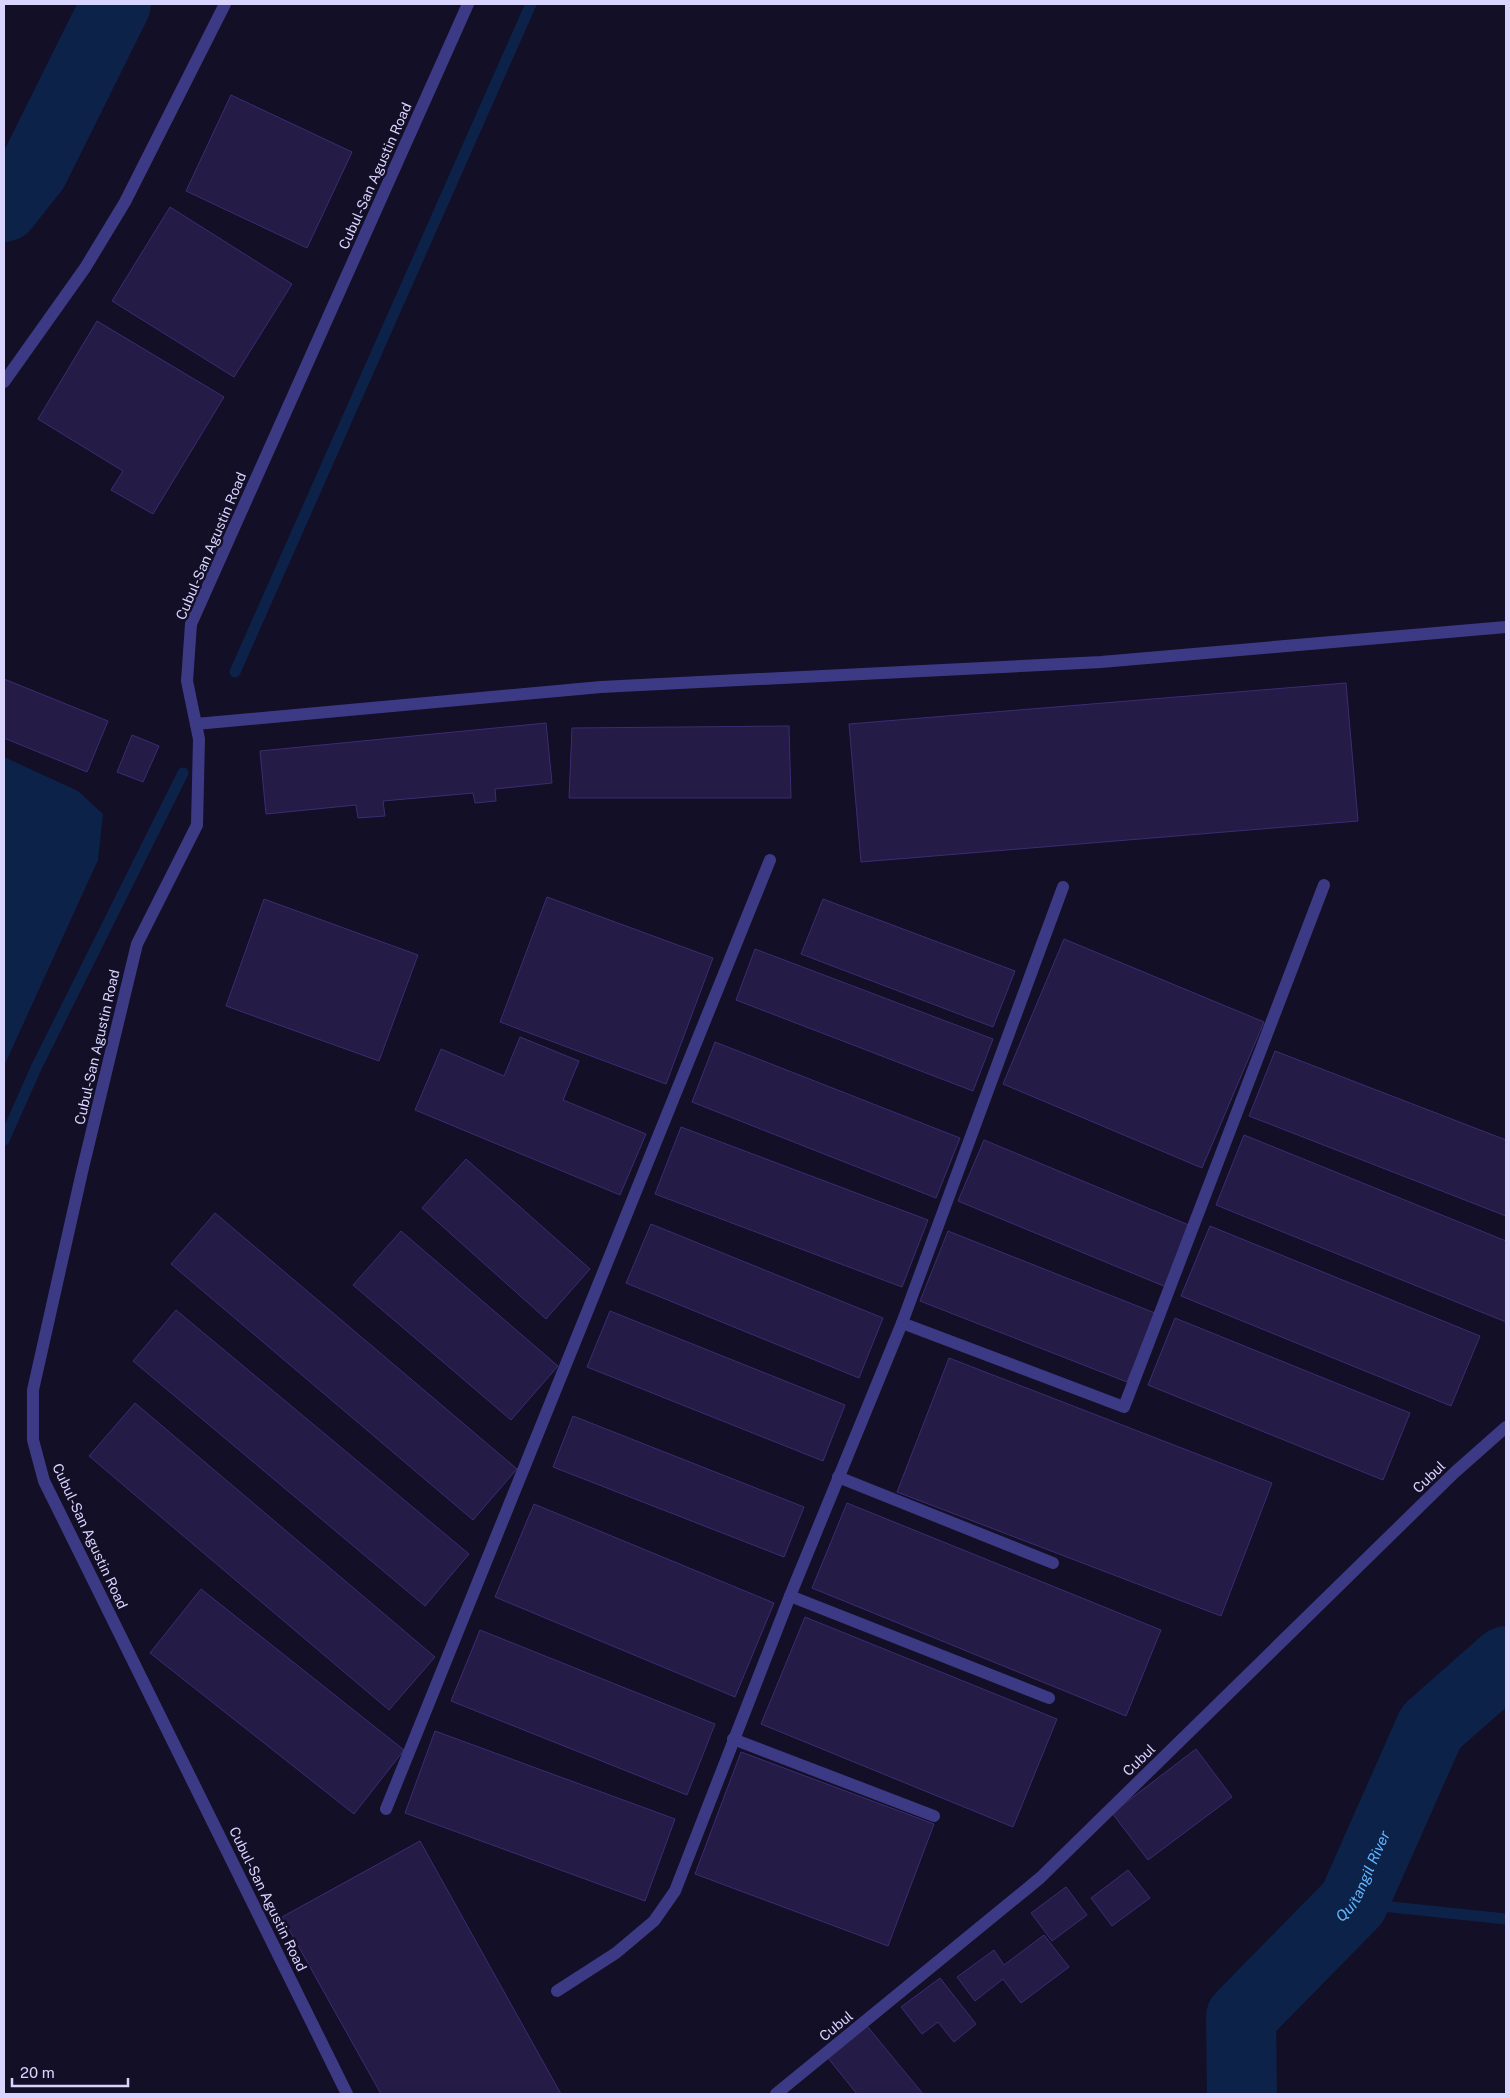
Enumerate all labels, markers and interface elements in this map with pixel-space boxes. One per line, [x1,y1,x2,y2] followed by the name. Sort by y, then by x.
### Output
[335,100,415,252] street label: Cubul-San Agustin Road
[173,470,249,622] street label: Cubul-San Agustin Road
[71,968,123,1126] street label: Cubul-San Agustin Road
[1410,1458,1448,1496] street label: Cubul
[49,1461,131,1611] street label: Cubul-San Agustin Road
[1120,1741,1158,1779] street label: Cubul
[226,1824,310,1974] street label: Cubul-San Agustin Road
[1332,1828,1393,1925] water label: Quitangil River
[816,2008,856,2044] street label: Cubul
[12,2056,129,2088] scale bar
[20,2064,55,2081] text: 20 m

